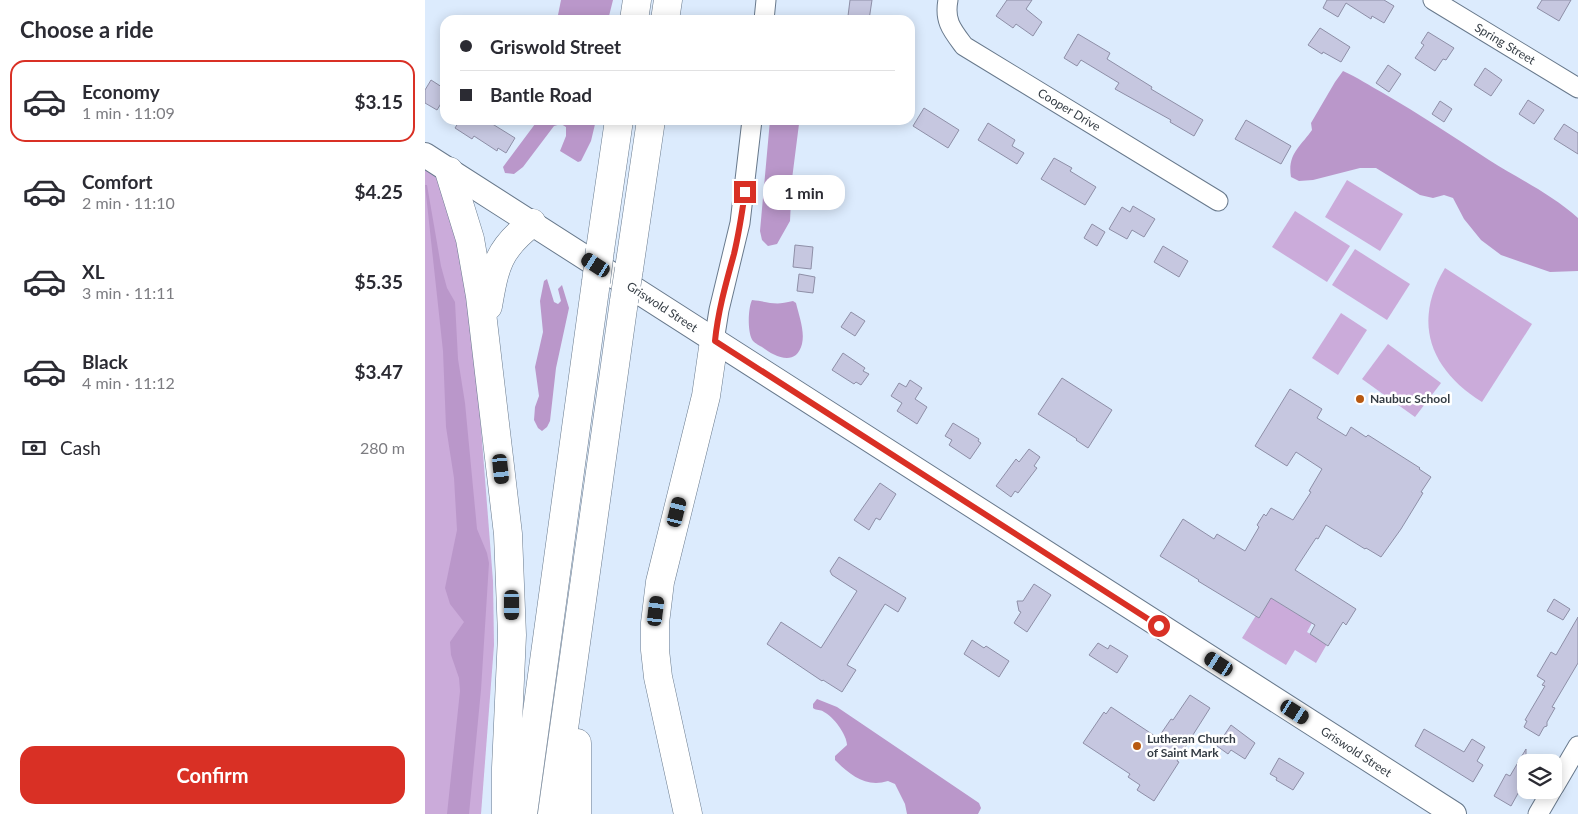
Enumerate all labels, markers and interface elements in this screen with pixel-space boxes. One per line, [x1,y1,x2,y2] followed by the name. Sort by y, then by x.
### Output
[20,16,154,43] text: Choose a ride
[1472,20,1539,68] street label: Spring Street
[490,35,621,58] text: Griswold Street
[22,79,67,124] icon: car
[82,80,160,103] text: Economy
[490,83,592,106] text: Bantle Road
[1035,85,1103,134] street label: Cooper Drive
[354,90,403,113] text: $3.15
[82,103,175,122] text: 1 min · 11:09
[22,169,67,214] icon: car
[82,170,153,193] text: Comfort
[763,174,845,210] callout: 1 min
[354,180,403,203] text: $4.25
[734,181,756,203] route end
[784,183,824,202] text: 1 min
[82,193,175,212] text: 2 min · 11:10
[579,251,612,279] car
[22,259,67,304] icon: car
[82,260,105,283] text: XL
[354,270,403,293] text: $5.35
[624,278,701,335] street label: Griswold Street
[82,283,175,302] text: 3 min · 11:11
[22,349,67,394] icon: car
[82,350,128,373] text: Black
[354,360,403,383] text: $3.47
[82,373,175,392] text: 4 min · 11:12
[1370,391,1450,406] place label: Naubuc School
[1354,393,1366,405] marker: Naubuc School
[20,434,48,462] icon: cash
[60,436,101,459] text: Cash
[360,438,405,457] text: 280 m
[491,453,510,485] car
[666,496,687,528] car
[504,590,519,620] car
[646,595,665,627] car
[1148,615,1170,637] route start
[1202,650,1235,678] car
[1278,698,1311,726] car
[1318,723,1395,780] street label: Griswold Street
[1147,731,1236,760] place label: Lutheran Church of Saint Mark
[1131,740,1143,752] marker: Lutheran Church of Saint Mark
[20,746,405,804] button: Confirm
[1517,754,1562,799] map controls
[1517,754,1562,799] button: layers

